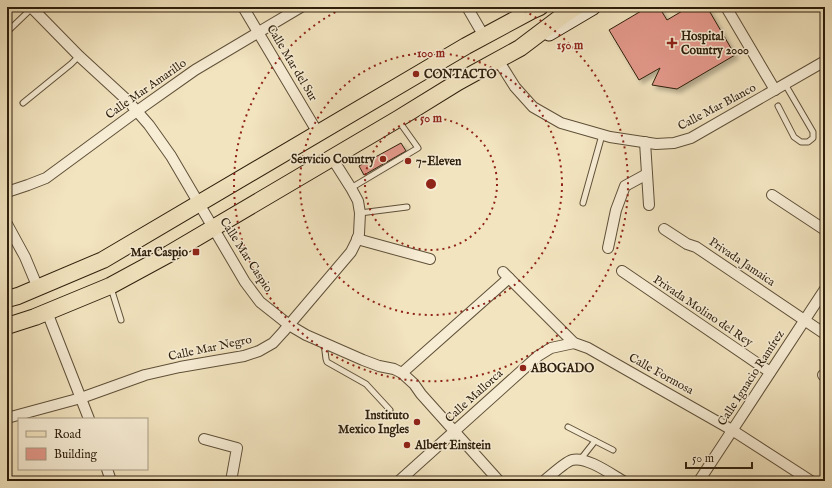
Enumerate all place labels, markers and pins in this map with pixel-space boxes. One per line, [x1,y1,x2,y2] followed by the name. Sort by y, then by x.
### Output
[681,29,749,59] place label: Hospital Country 2000
[666,37,678,49] marker: Hospital Country 2000
[424,67,496,82] place label: CONTACTO
[411,69,421,79] marker: CONTACTO
[291,152,376,168] place label: Servicio Country
[378,154,388,164] marker: Servicio Country
[416,154,462,169] place label: 7-Eleven
[403,156,413,166] marker: 7-Eleven
[424,177,438,191] centre of rings
[130,245,189,261] place label: Mar Caspio
[191,247,201,257] marker: Mar Caspio
[530,361,594,376] place label: ABOGADO
[518,363,528,373] marker: ABOGADO
[338,408,410,438] place label: Instituto Mexico Ingles
[412,417,422,427] marker: Instituto Mexico Ingles
[414,438,491,453] place label: Albert Einstein
[402,440,412,450] marker: Albert Einstein

